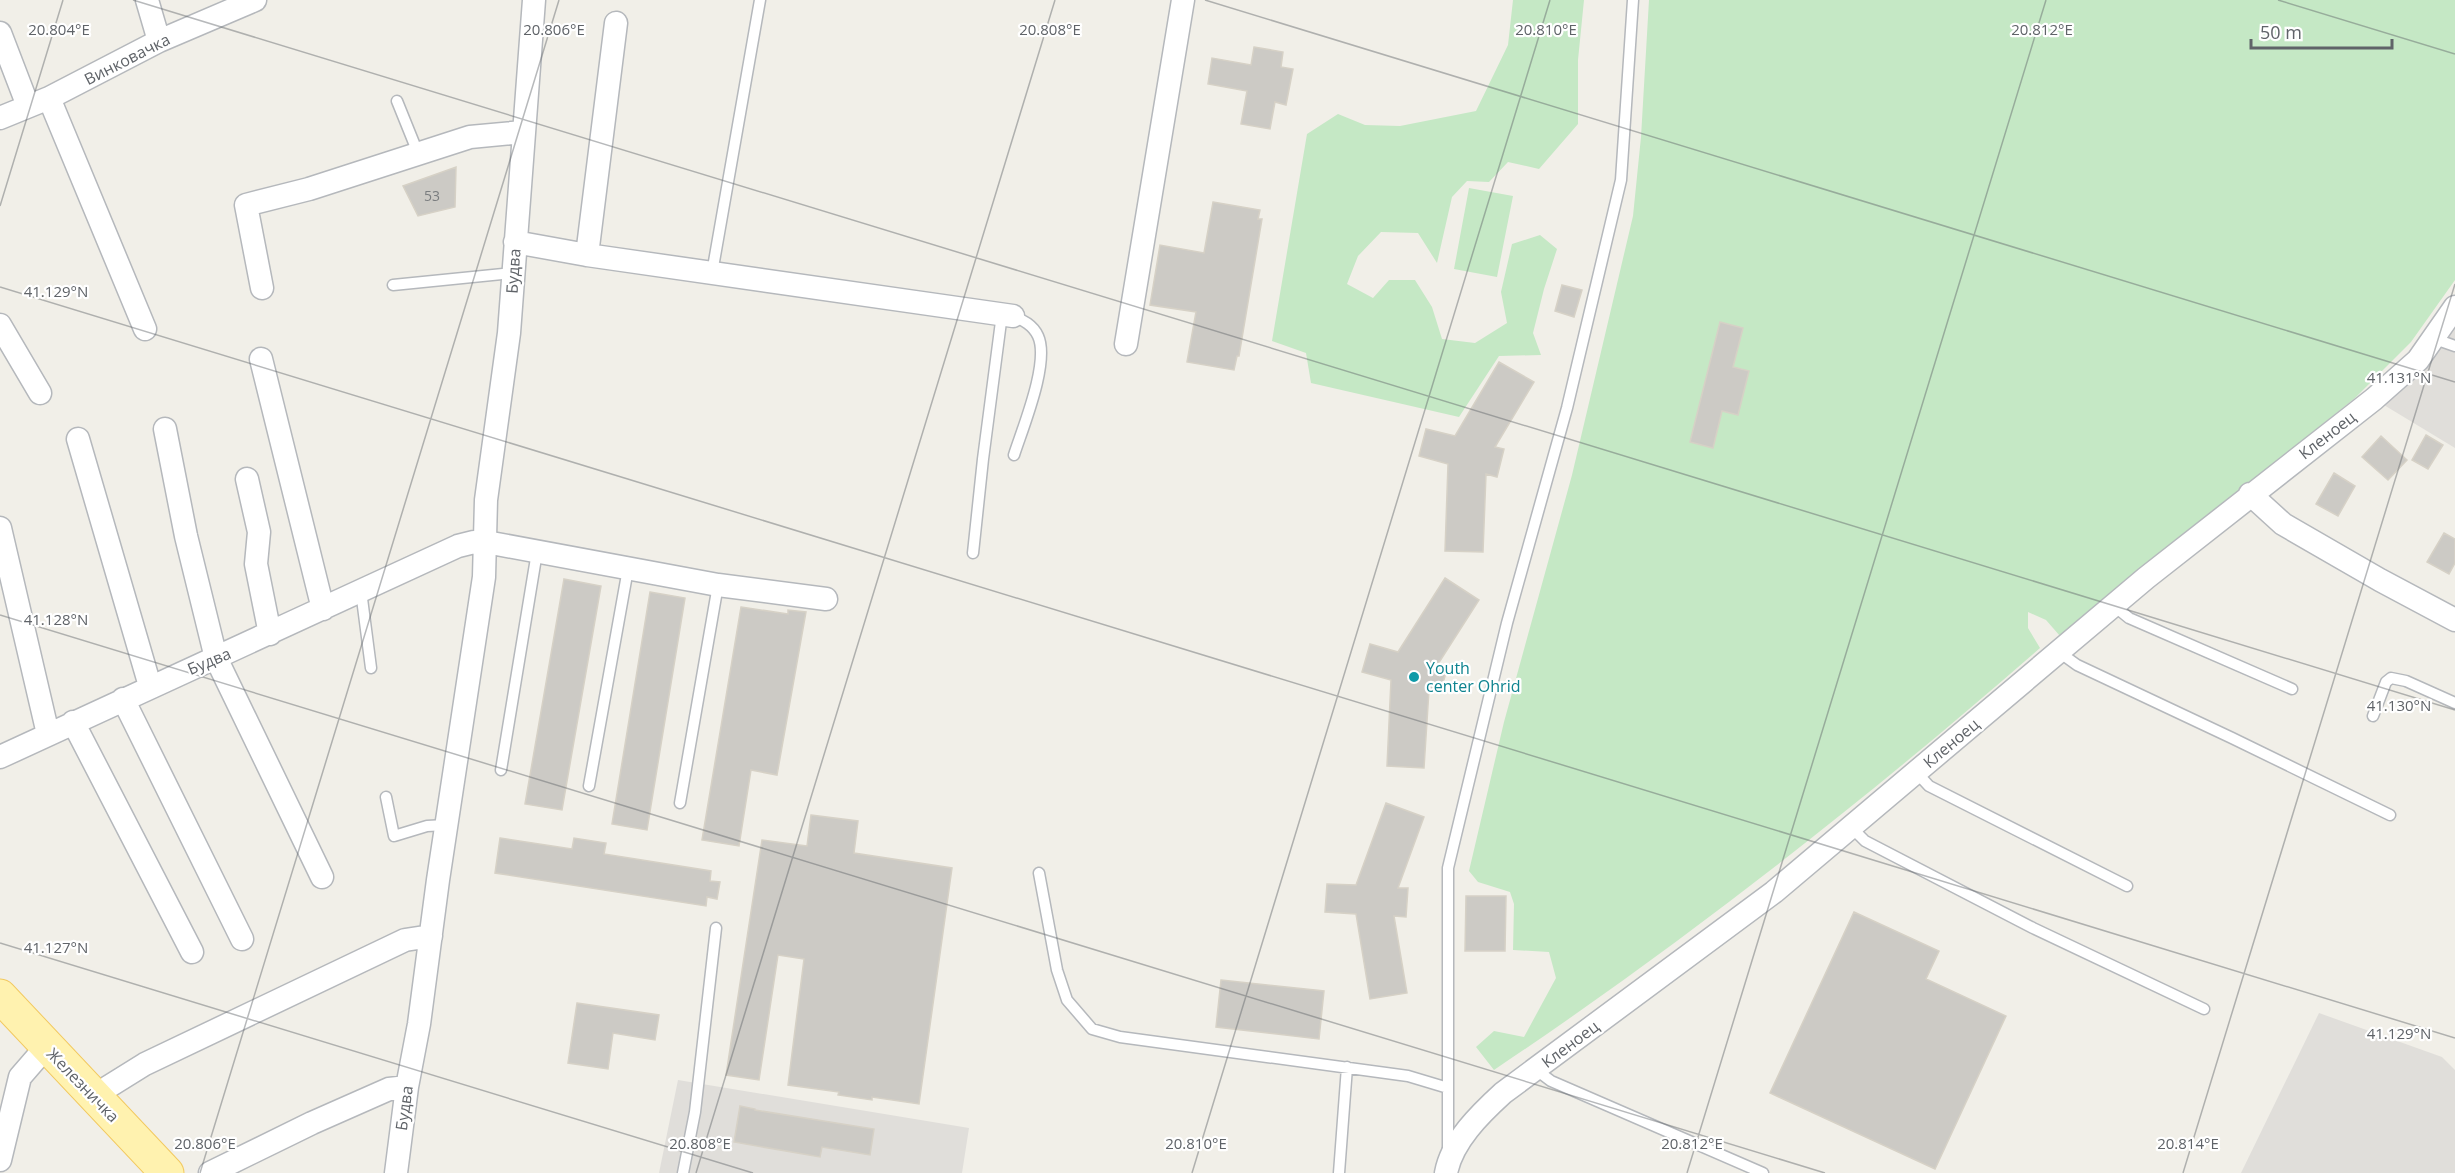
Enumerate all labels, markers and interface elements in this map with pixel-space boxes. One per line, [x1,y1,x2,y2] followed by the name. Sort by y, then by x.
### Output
[2251,12,2392,50] scale bar
[28,19,90,39] text: 20.804°E
[523,19,585,39] text: 20.806°E
[1019,19,1081,39] text: 20.808°E
[1515,19,1577,39] text: 20.810°E
[2011,19,2073,39] text: 20.812°E
[2260,20,2302,44] text: 50 m
[80,28,174,90] street label: Винковачка
[424,186,440,205] house number: 53
[500,248,526,294] street label: Будва
[24,281,88,301] text: 41.129°N
[2367,367,2431,387] text: 41.131°N
[2294,406,2360,464] street label: Кленоец
[24,609,88,629] text: 41.128°N
[184,642,234,680] street label: Будва
[1426,657,1520,697] place label: Youth center Ohrid
[1407,670,1421,684] marker: Youth center Ohrid
[2367,695,2431,715] text: 41.130°N
[1918,713,1984,773] street label: Кленоец
[24,937,88,957] text: 41.127°N
[1537,1015,1603,1073] street label: Кленоец
[2367,1023,2431,1043] text: 41.129°N
[42,1043,124,1127] street label: Железничка
[390,1084,418,1132] street label: Будва
[174,1133,236,1153] text: 20.806°E
[669,1133,731,1153] text: 20.808°E
[1165,1133,1227,1153] text: 20.810°E
[1661,1133,1723,1153] text: 20.812°E
[2157,1133,2219,1153] text: 20.814°E

